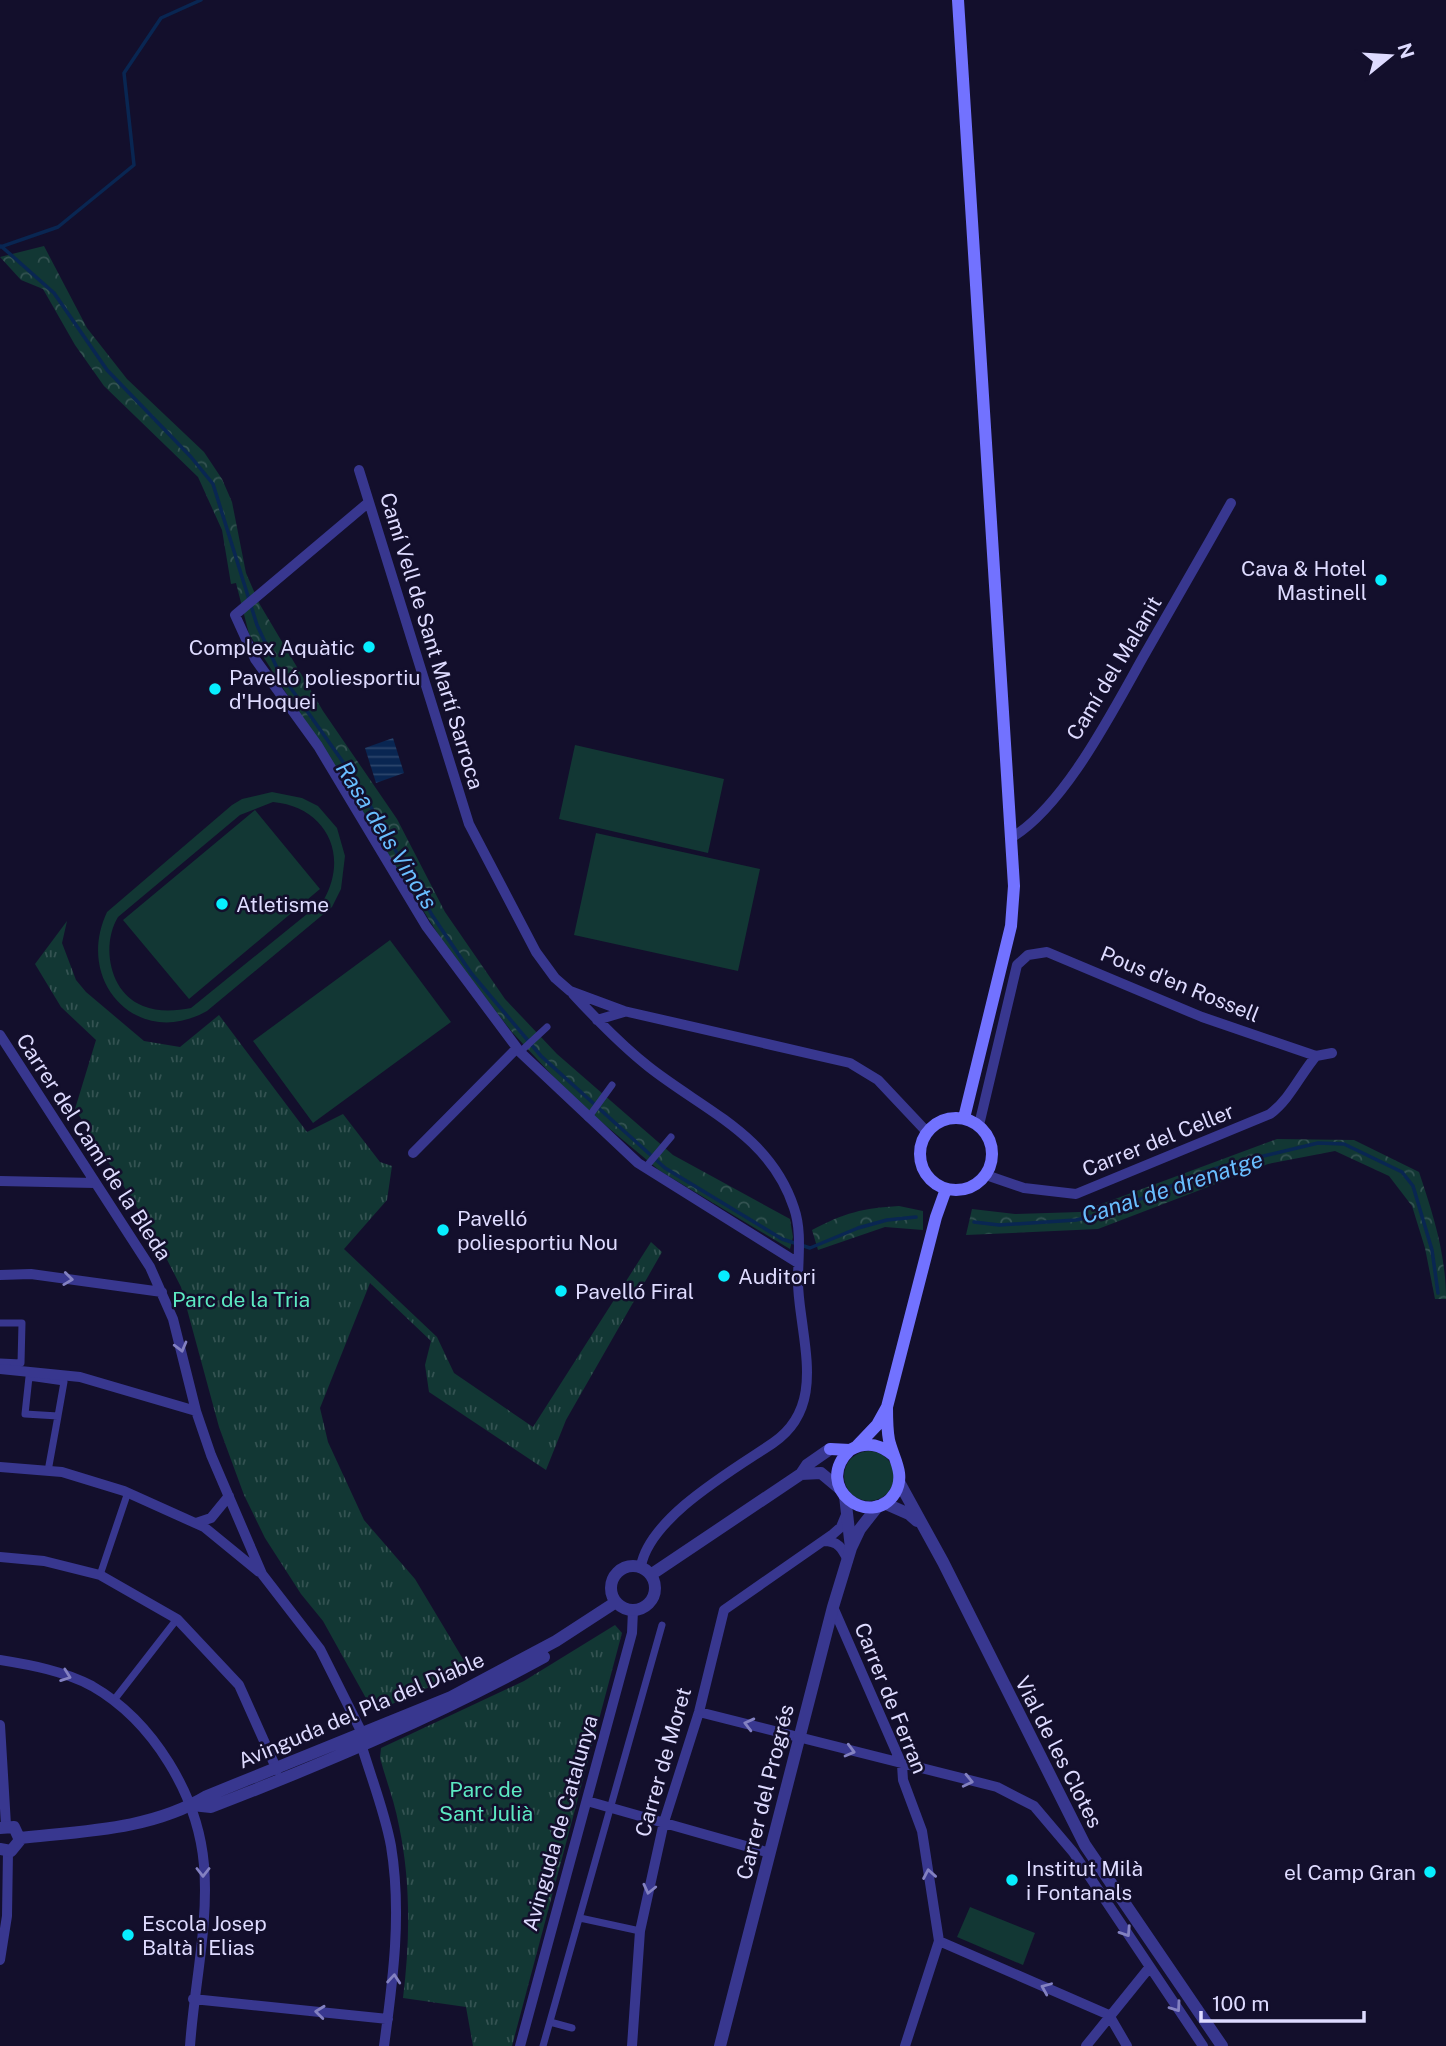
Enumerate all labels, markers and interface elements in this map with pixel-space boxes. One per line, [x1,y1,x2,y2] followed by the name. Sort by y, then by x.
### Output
[1355,21,1425,91] north arrow
[1393,40,1419,61] text: N
[375,490,489,792] street label: Camí Vell de Sant Martí Sarroca
[1241,556,1367,605] place label: Cava & Hotel Mastinell
[1373,572,1389,588] marker: Cava & Hotel Mastinell
[1061,592,1167,744] street label: Camí del Malanit
[189,635,355,660] place label: Complex Aquàtic
[361,639,377,655] marker: Complex Aquàtic
[229,665,421,714] place label: Pavelló poliesportiu d'Hoquei
[207,681,223,697] marker: Pavelló poliesportiu d'Hoquei
[331,756,443,914] water label: Rasa dels Vinots
[236,892,329,917] place label: Atletisme
[214,896,230,912] marker: Atletisme
[1097,941,1263,1027] street label: Pous d'en Rossell
[11,1029,177,1265] street label: Carrer del Camí de la Bleda
[1079,1098,1237,1182] street label: Carrer del Celler
[1078,1145,1266,1229] water label: Canal de drenatge
[457,1206,618,1255] place label: Pavelló poliesportiu Nou
[435,1222,451,1238] marker: Pavelló poliesportiu Nou
[738,1264,816,1289] place label: Auditori
[716,1268,732,1284] marker: Auditori
[62,1271,74,1286] one-way arrow
[575,1279,694,1304] place label: Pavelló Firal
[553,1283,569,1299] marker: Pavelló Firal
[172,1287,310,1312] park label: Parc de la Tria
[173,1341,187,1353] one-way arrow
[849,1619,933,1777] street label: Carrer de Ferran
[234,1647,488,1773] street label: Avinguda del Pla del Diable
[60,1668,72,1682] one-way arrow
[1010,1672,1108,1832] street label: Vial de les Clotes
[630,1684,696,1840] street label: Carrer de Moret
[731,1702,799,1882] street label: Carrer del Progrés
[517,1712,603,1934] street label: Avinguda de Catalunya
[743,1718,755,1732] one-way arrow
[844,1743,856,1757] one-way arrow
[962,1772,974,1787] one-way arrow
[439,1777,533,1826] park label: Parc de Sant Julià
[1026,1856,1143,1905] place label: Institut Milà i Fontanals
[1284,1860,1416,1885] place label: el Camp Gran
[1422,1864,1438,1880] marker: el Camp Gran
[195,1868,211,1878] one-way arrow
[923,1868,938,1880] one-way arrow
[1004,1872,1020,1888] marker: Institut Milà i Fontanals
[643,1883,658,1895] one-way arrow
[142,1911,267,1960] place label: Escola Josep Baltà i Elias
[1117,1924,1130,1937] one-way arrow
[120,1927,136,1943] marker: Escola Josep Baltà i Elias
[386,1973,401,1984] one-way arrow
[1201,1980,1364,2024] scale bar
[1041,1982,1053,1996] one-way arrow
[1212,1991,1269,2016] text: 100 m
[1168,1999,1180,2012] one-way arrow
[314,2005,325,2020] one-way arrow

